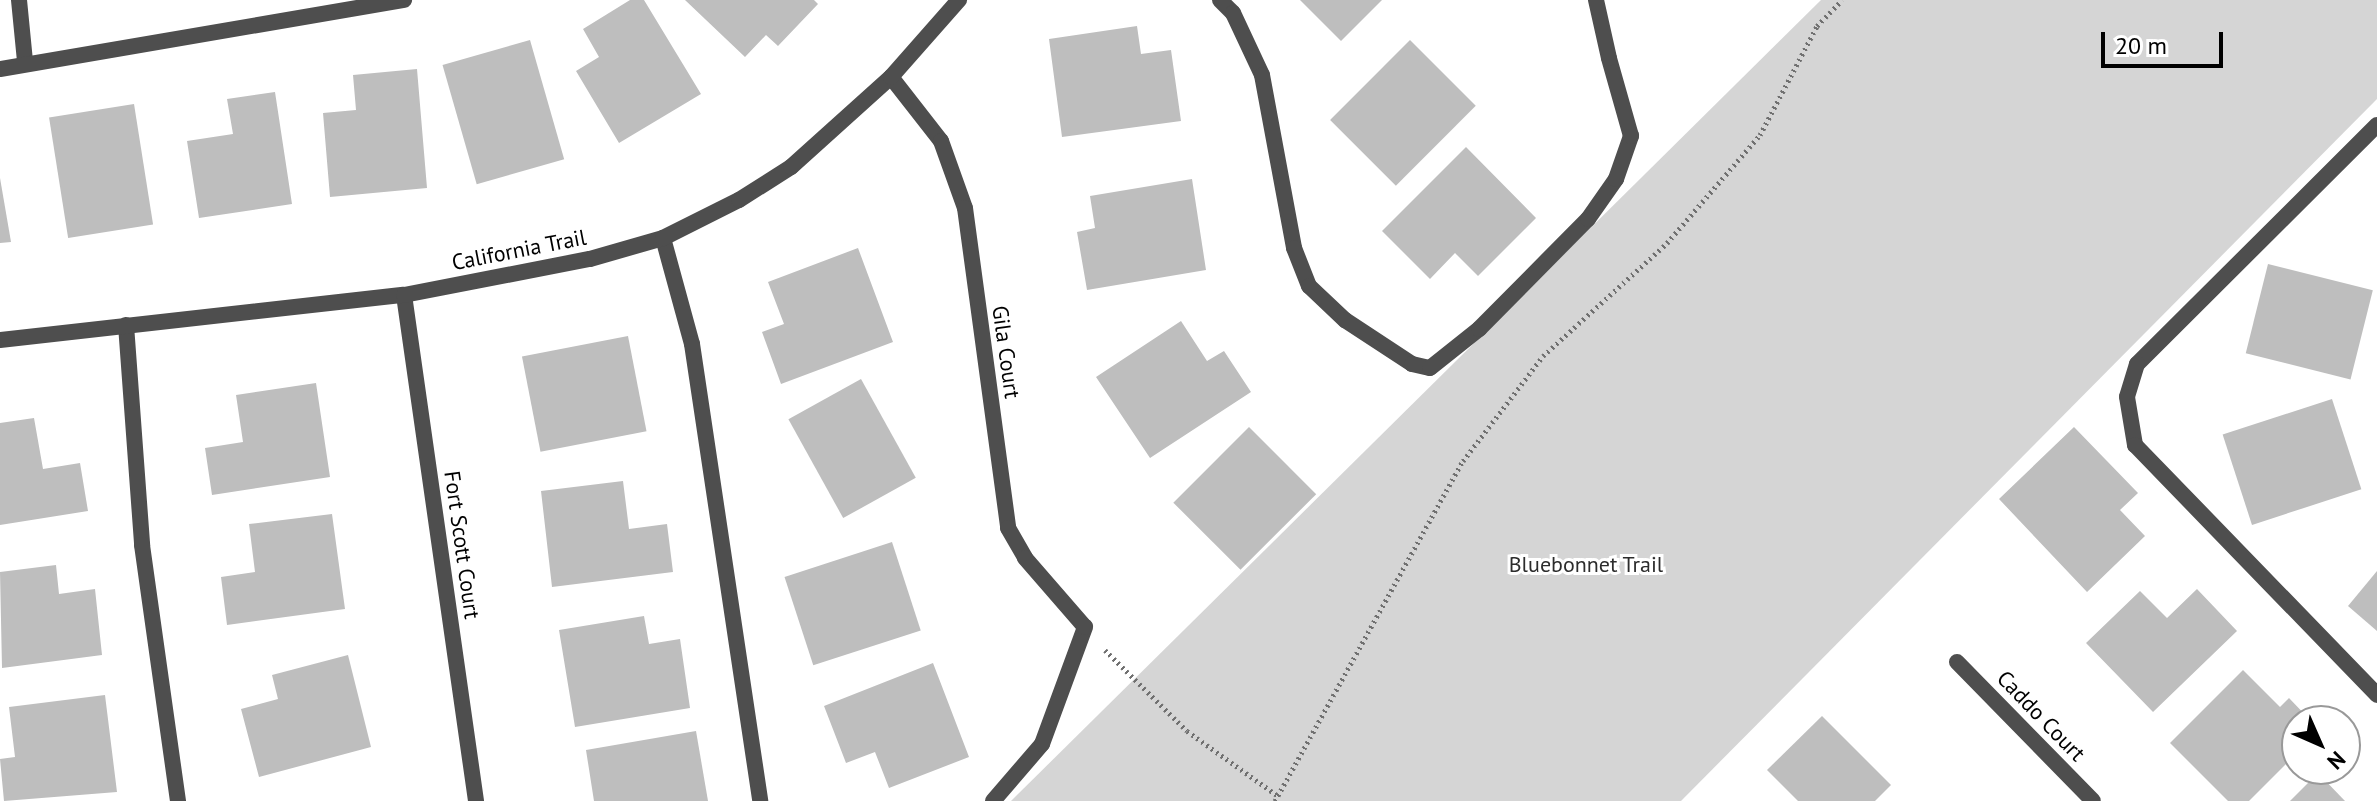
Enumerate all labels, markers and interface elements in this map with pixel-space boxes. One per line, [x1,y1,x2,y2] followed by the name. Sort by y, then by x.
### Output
[2105,16,2227,66] scale bar
[2115,30,2167,61] text: 20 m
[449,224,589,276] street label: California Trail
[986,304,1026,400] street label: Gila Court
[439,469,485,621] street label: Fort Scott Court
[1508,552,1664,578] park label: Bluebonnet Trail
[1991,665,2091,767] street label: Caddo Court
[2281,705,2361,785] north arrow
[2322,746,2352,776] text: N

